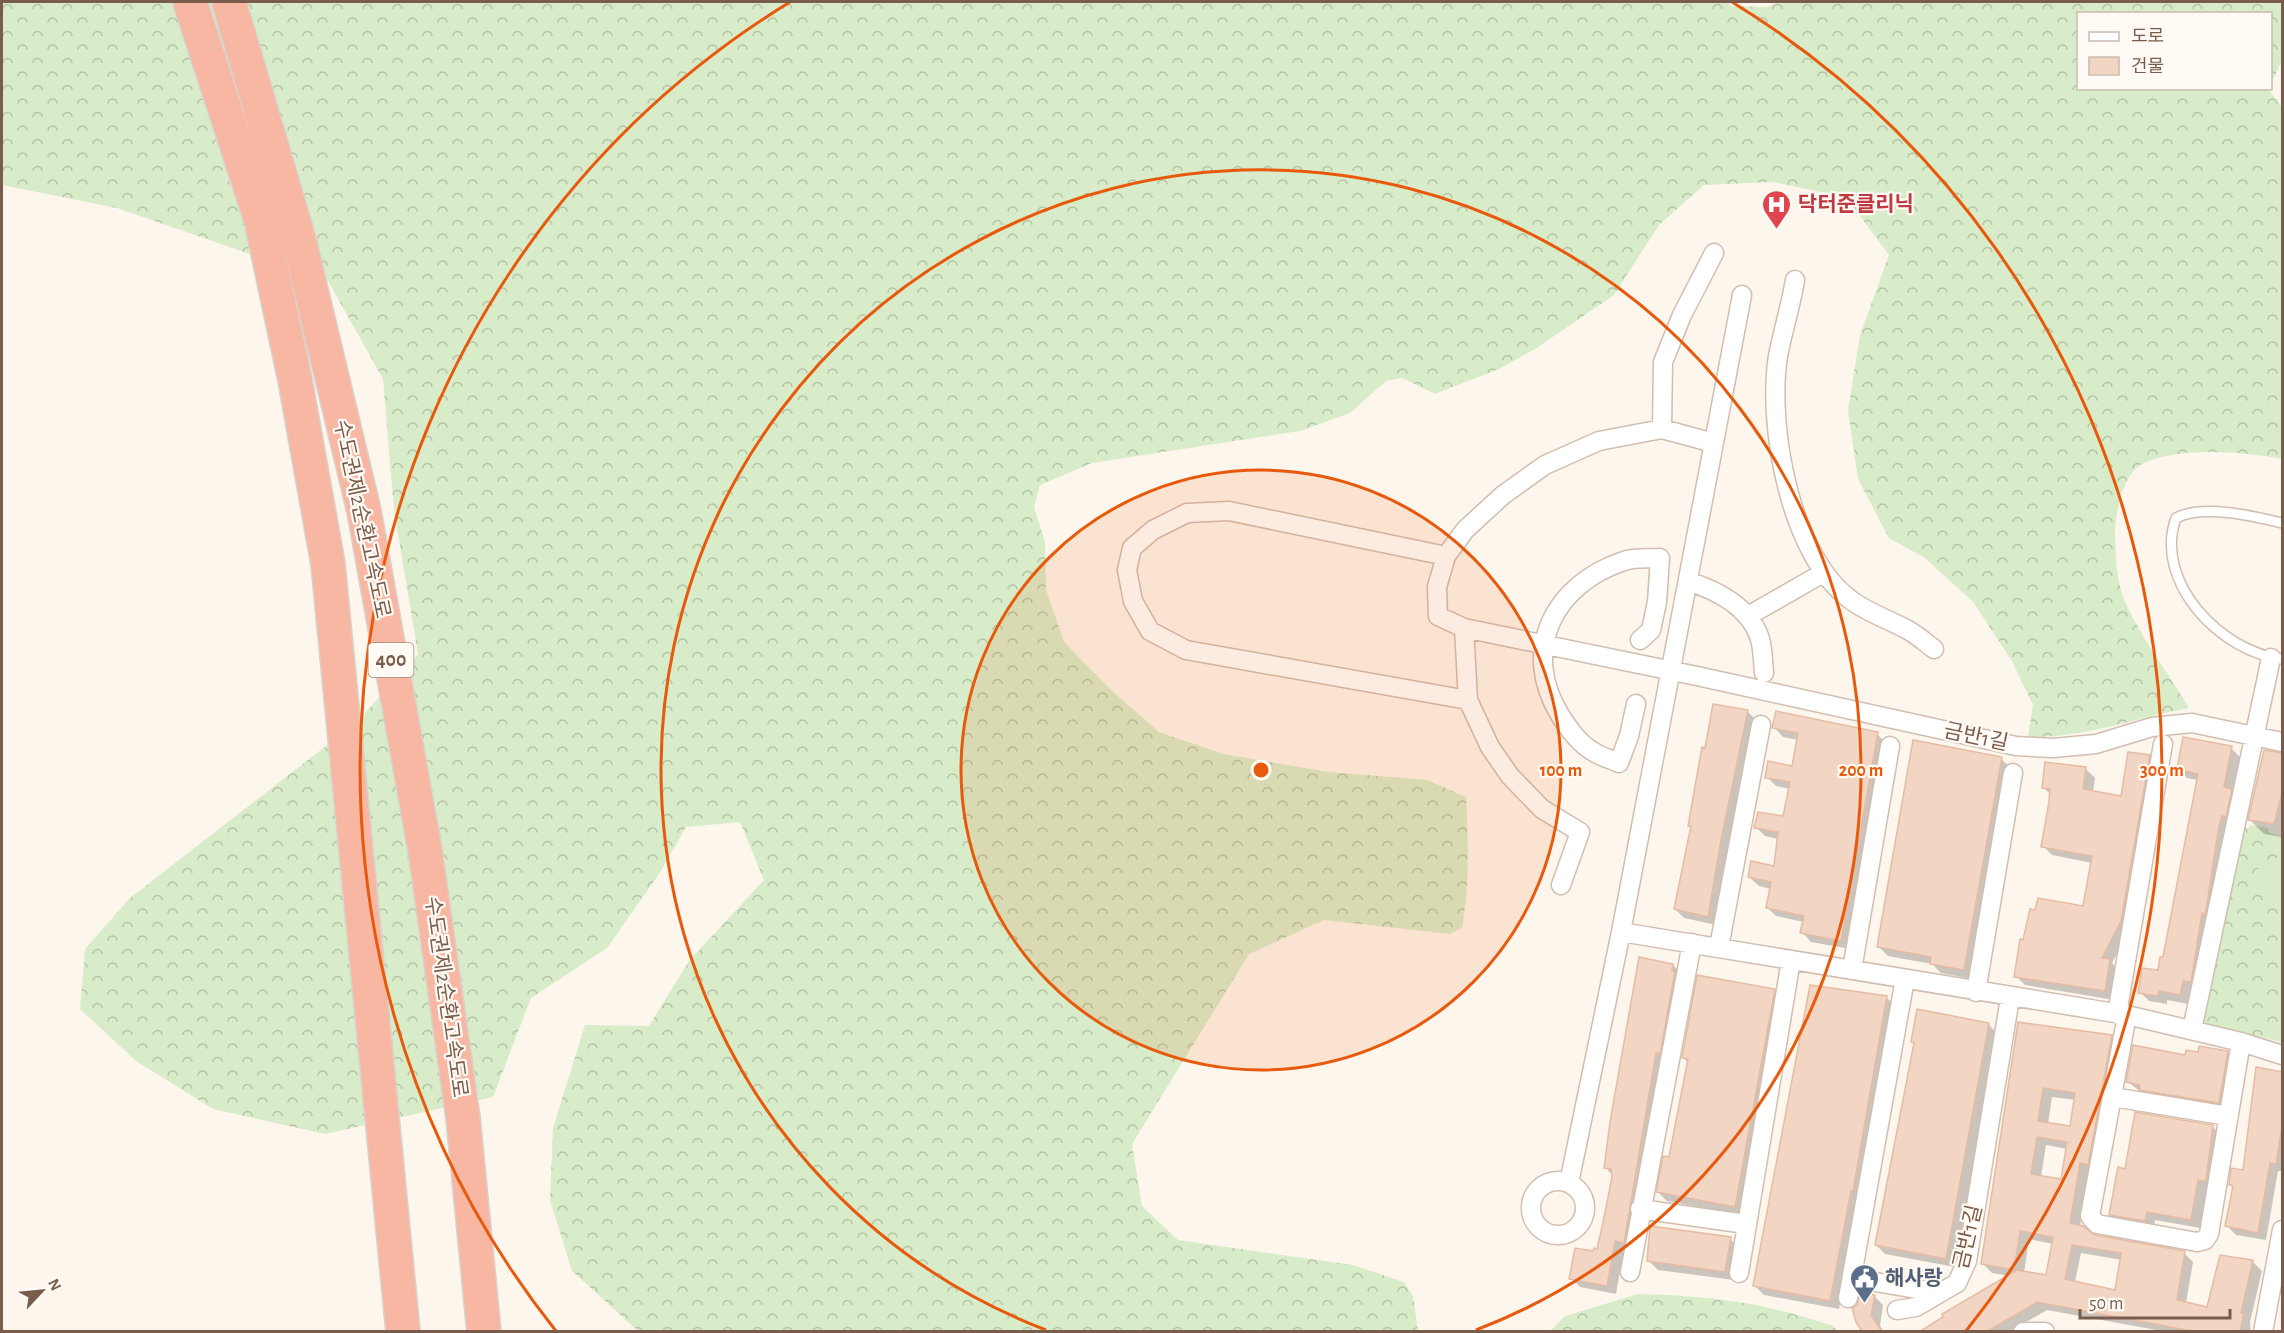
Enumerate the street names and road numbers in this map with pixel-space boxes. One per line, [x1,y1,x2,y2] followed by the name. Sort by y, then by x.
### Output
[331,417,394,620] street label: 수도권제2순환고속도로
[368,643,414,677] road number: 400
[1942,719,2010,754] street label: 금반1길
[421,895,471,1099] street label: 수도권제2순환고속도로
[1949,1203,1986,1271] street label: 금반1길

